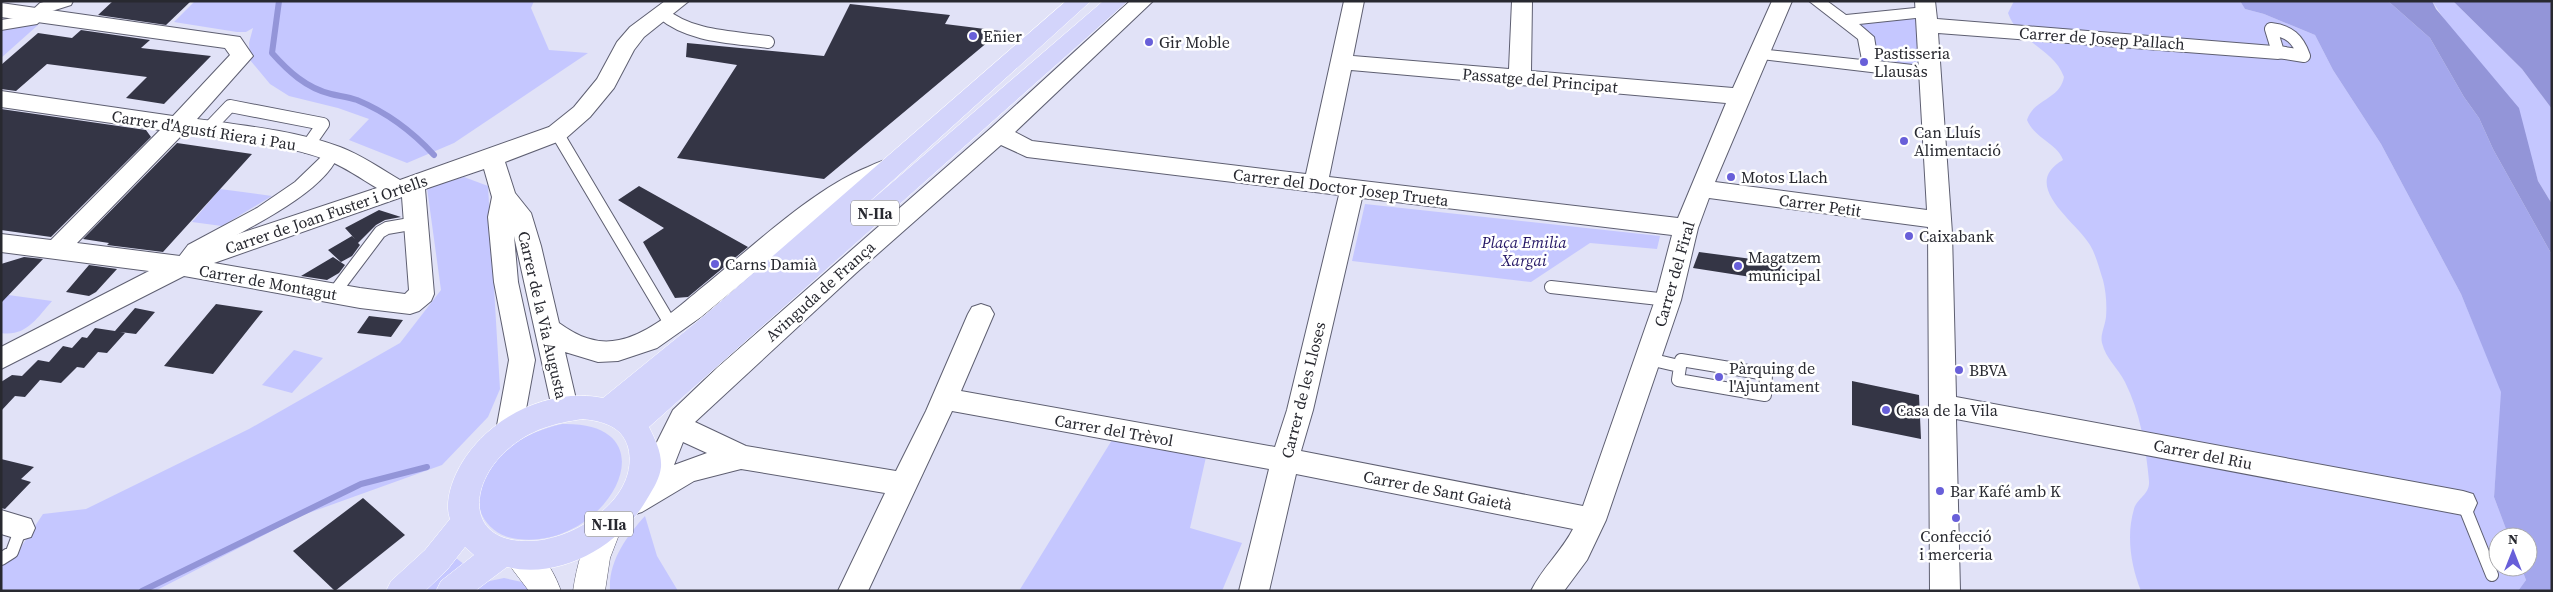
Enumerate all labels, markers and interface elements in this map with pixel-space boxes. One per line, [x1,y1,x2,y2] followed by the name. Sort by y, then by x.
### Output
[2018,21,2186,55] street label: Carrer de Josep Pallach
[983,25,1022,47] place label: Enier
[967,30,979,42] marker: Enier
[1159,31,1230,53] place label: Gir Moble
[1143,36,1155,48] marker: Gir Moble
[1874,42,1951,82] place label: Pastisseria Llausàs
[1858,56,1870,68] marker: Pastisseria Llausàs
[1461,62,1619,98] street label: Passatge del Principat
[110,105,298,155] street label: Carrer d'Agustí Riera i Pau
[1914,121,2001,161] place label: Can Lluís Alimentació
[1898,135,1910,147] marker: Can Lluís Alimentació
[1232,163,1451,211] street label: Carrer del Doctor Josep Trueta
[1741,166,1828,188] place label: Motos Llach
[222,169,430,259] street label: Carrer de Joan Fuster i Ortells
[1725,171,1737,183] marker: Motos Llach
[1778,188,1863,222] street label: Carrer Petit
[851,200,899,226] road number: N-IIa
[1648,218,1700,329] street label: Carrer del Firal
[1919,225,1994,247] place label: Caixabank
[513,229,573,402] street label: Carrer de la Via Augusta
[1903,230,1915,242] marker: Caixabank
[1480,231,1567,271] park label: Plaça Emilia Xargai
[760,235,880,346] street label: Avinguda de França
[1748,246,1821,286] place label: Magatzem municipal
[725,253,818,275] place label: Carns Damià
[709,258,721,270] marker: Carns Damià
[197,259,339,305] street label: Carrer de Montagut
[1732,260,1744,272] marker: Magatzem municipal
[1275,319,1331,461] street label: Carrer de les Lloses
[1729,357,1820,397] place label: Pàrquing de l'Ajuntament
[1969,359,2008,381] place label: BBVA
[1953,364,1965,376] marker: BBVA
[1713,371,1725,383] marker: Pàrquing de l'Ajuntament
[1896,399,1999,421] place label: Casa de la Vila
[1880,404,1892,416] marker: Casa de la Vila
[1053,409,1175,451] street label: Carrer del Trèvol
[2152,434,2254,474] street label: Carrer del Riu
[1362,465,1515,515] street label: Carrer de Sant Gaietà
[1950,480,2061,502] place label: Bar Kafé amb K
[1934,485,1946,497] marker: Bar Kafé amb K
[585,512,633,536] road number: N-IIa
[1950,512,1962,524] marker: Confecció i merceria
[1919,525,1994,565] place label: Confecció i merceria
[2488,527,2538,577] north arrow
[2508,529,2518,549] text: N

